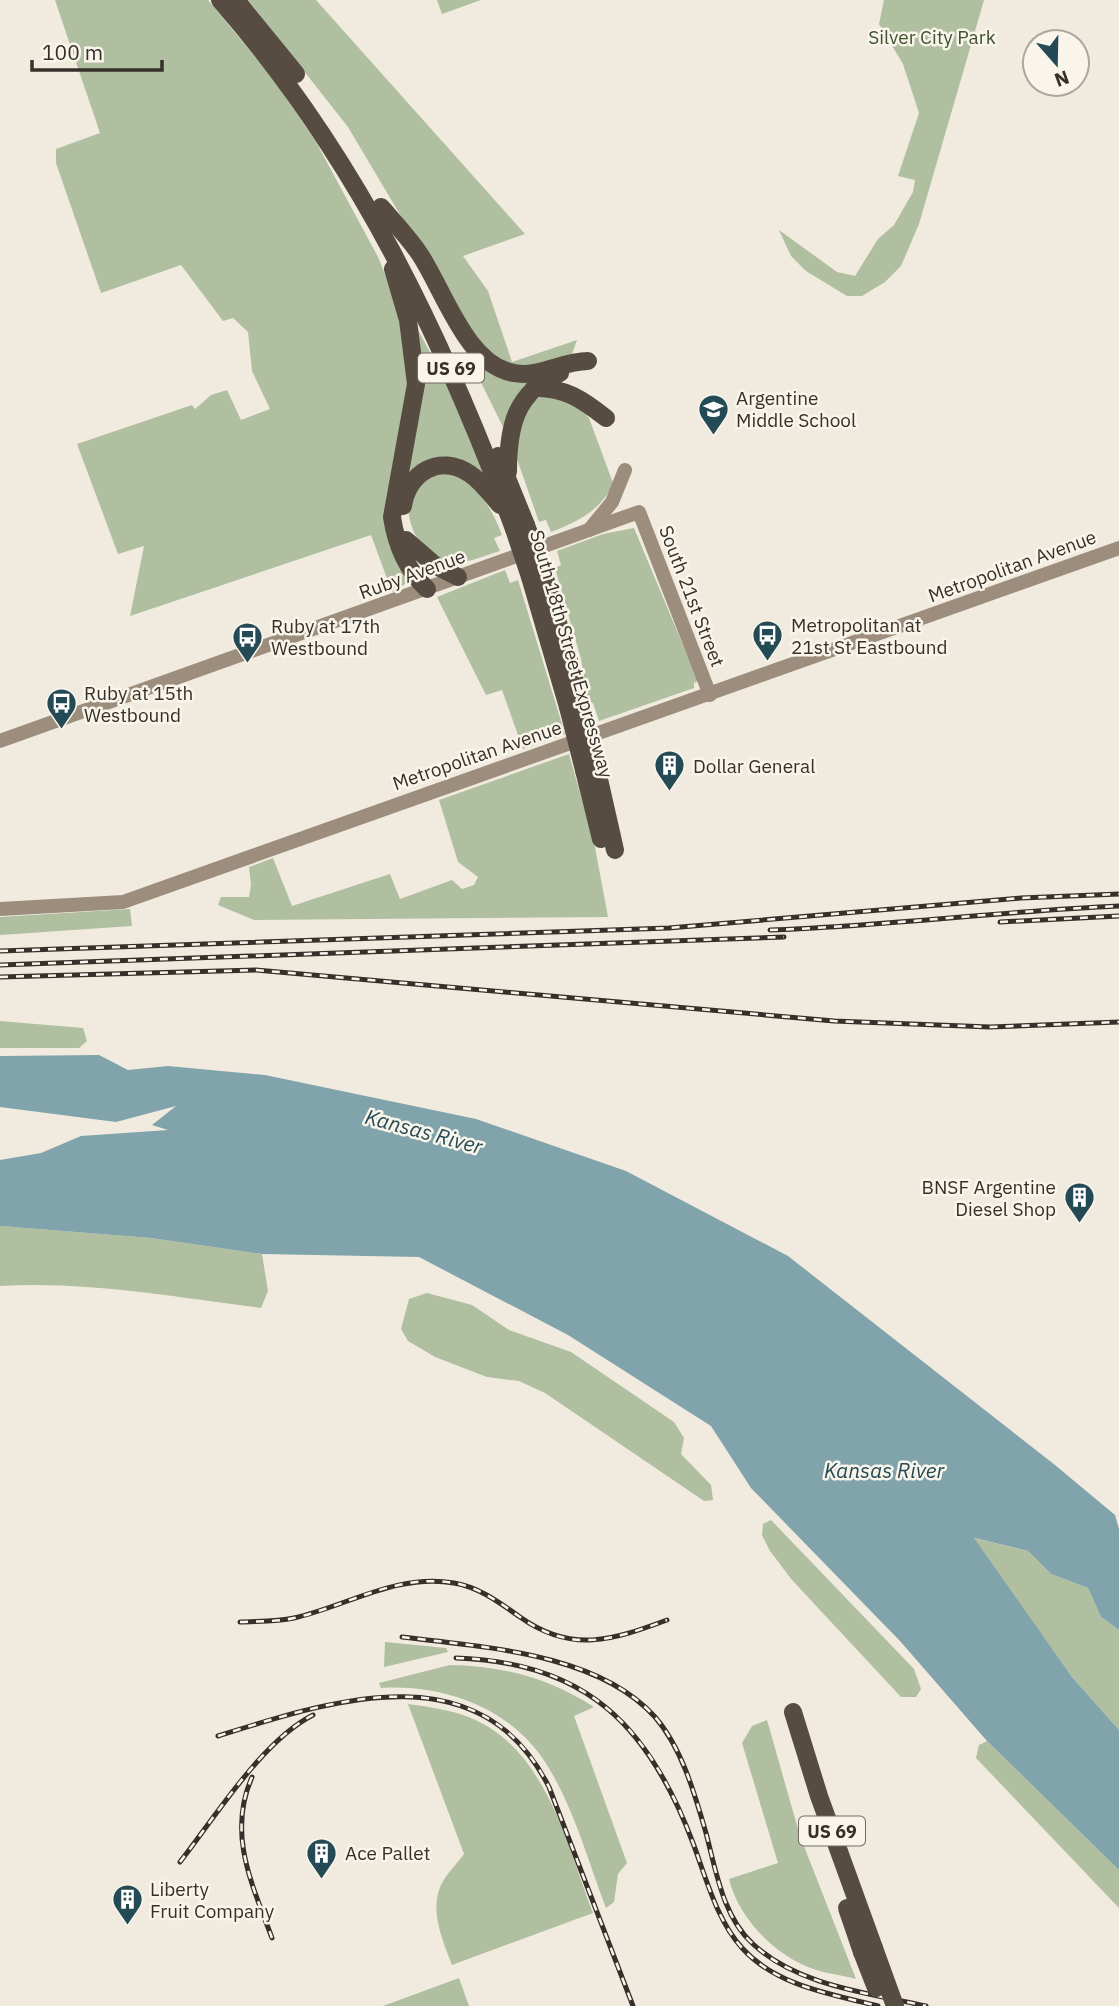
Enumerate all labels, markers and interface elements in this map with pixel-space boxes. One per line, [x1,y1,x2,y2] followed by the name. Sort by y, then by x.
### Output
[868,25,996,49] park label: Silver City Park
[32,28,161,72] scale bar
[1021,28,1091,98] north arrow
[42,38,103,66] text: 100 m
[1051,65,1072,93] text: N
[418,354,484,382] road number: US 69
[736,386,856,432] place label: Argentine Middle School
[696,392,730,436] school or university icon: Argentine Middle School
[654,522,730,670] street label: South 21st Street
[925,524,1099,608] street label: Metropolitan Avenue
[525,527,619,781] street label: South 18th Street Expressway
[356,544,468,604] street label: Ruby Avenue
[791,613,948,659] place label: Metropolitan at 21st St Eastbound
[271,614,380,660] place label: Ruby at 17th Westbound
[751,619,785,663] bus stop icon: Metropolitan at 21st St Eastbound
[231,620,265,664] bus stop icon: Ruby at 17th Westbound
[84,681,193,727] place label: Ruby at 15th Westbound
[44,687,78,731] bus stop icon: Ruby at 15th Westbound
[389,715,565,795] street label: Metropolitan Avenue
[653,749,687,793] building icon: Dollar General
[693,754,815,778] place label: Dollar General
[362,1102,487,1160] water label: Kansas River
[922,1175,1056,1221] place label: BNSF Argentine Diesel Shop
[1062,1181,1096,1225] building icon: BNSF Argentine Diesel Shop
[824,1456,945,1484] water label: Kansas River
[799,1816,865,1845] road number: US 69
[305,1836,339,1880] building icon: Ace Pallet
[345,1841,430,1865] place label: Ace Pallet
[150,1877,275,1923] place label: Liberty Fruit Company
[110,1883,144,1927] building icon: Liberty Fruit Company

